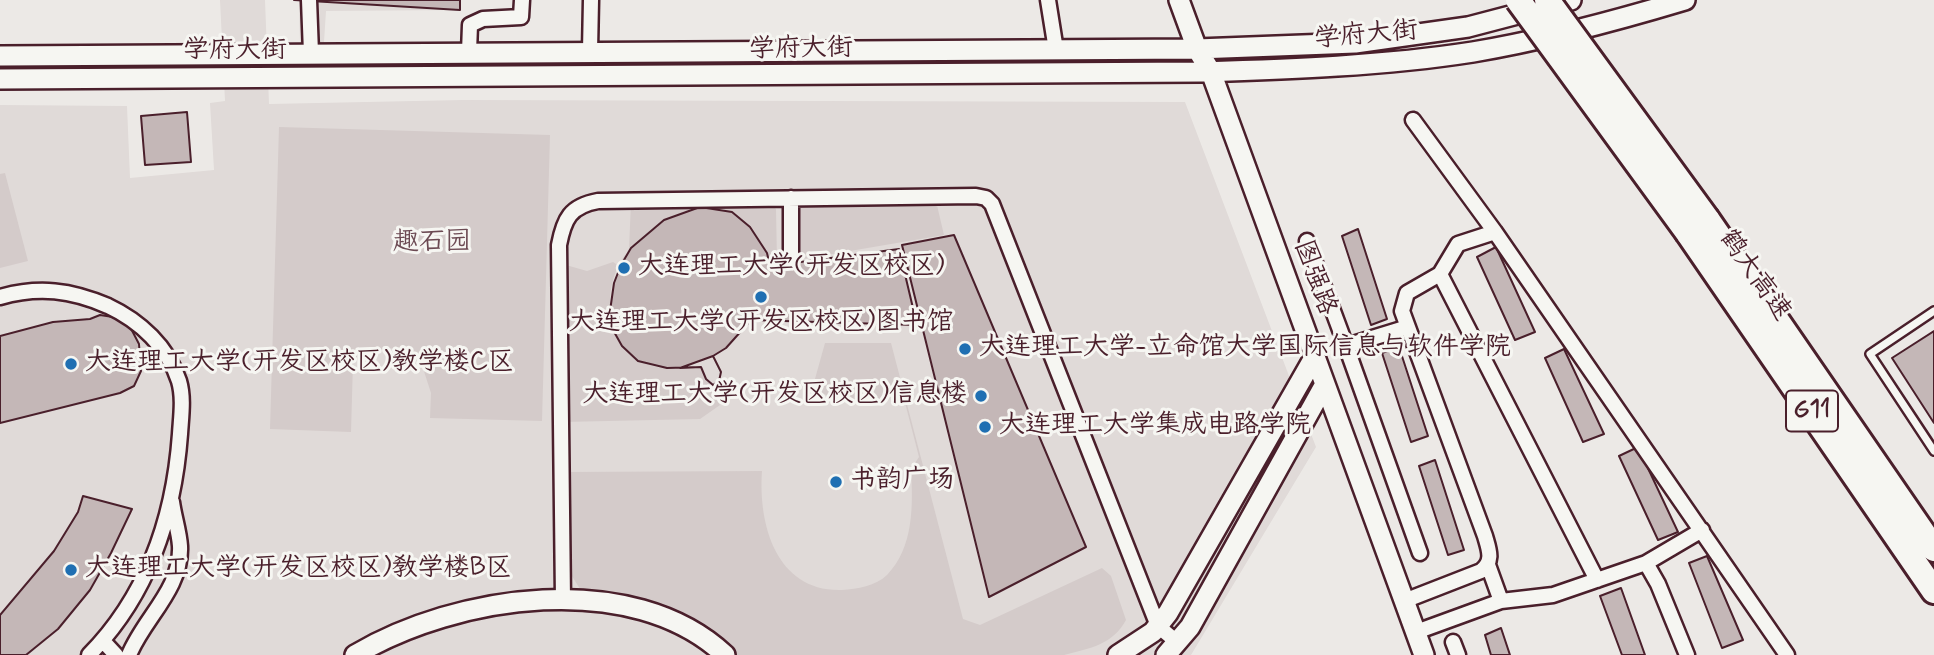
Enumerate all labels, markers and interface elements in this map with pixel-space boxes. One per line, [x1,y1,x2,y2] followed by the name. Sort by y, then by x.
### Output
[1313,16,1419,56] street label: 学府大街
[749,33,853,67] street label: 学府大街
[183,36,287,68] street label: 学府大街
[1711,224,1797,328] street label: 鹤大高速
[393,228,471,260] park label: 趣石园
[1286,236,1342,320] street label: 图强路
[638,252,944,284] place label: 大连理工大学(开发区校区)
[616,260,632,276] marker: 大连理工大学(开发区校区)
[753,289,769,305] marker: 大连理工大学(开发区校区)图书馆
[569,308,953,340] place label: 大连理工大学(开发区校区)图书馆
[979,333,1511,365] place label: 大连理工大学-立命馆大学国际信息与软件学院
[957,341,973,357] marker: 大连理工大学-立命馆大学国际信息与软件学院
[85,348,514,380] place label: 大连理工大学(开发区校区)教学楼C区
[63,356,79,372] marker: 大连理工大学(开发区校区)教学楼C区
[583,380,967,412] place label: 大连理工大学(开发区校区)信息楼
[973,388,989,404] marker: 大连理工大学(开发区校区)信息楼
[1786,390,1838,432] road number: G11
[999,411,1311,443] place label: 大连理工大学集成电路学院
[977,419,993,435] marker: 大连理工大学集成电路学院
[850,466,954,498] place label: 书韵广场
[828,474,844,490] marker: 书韵广场
[85,554,512,586] place label: 大连理工大学(开发区校区)教学楼B区
[63,562,79,578] marker: 大连理工大学(开发区校区)教学楼B区

